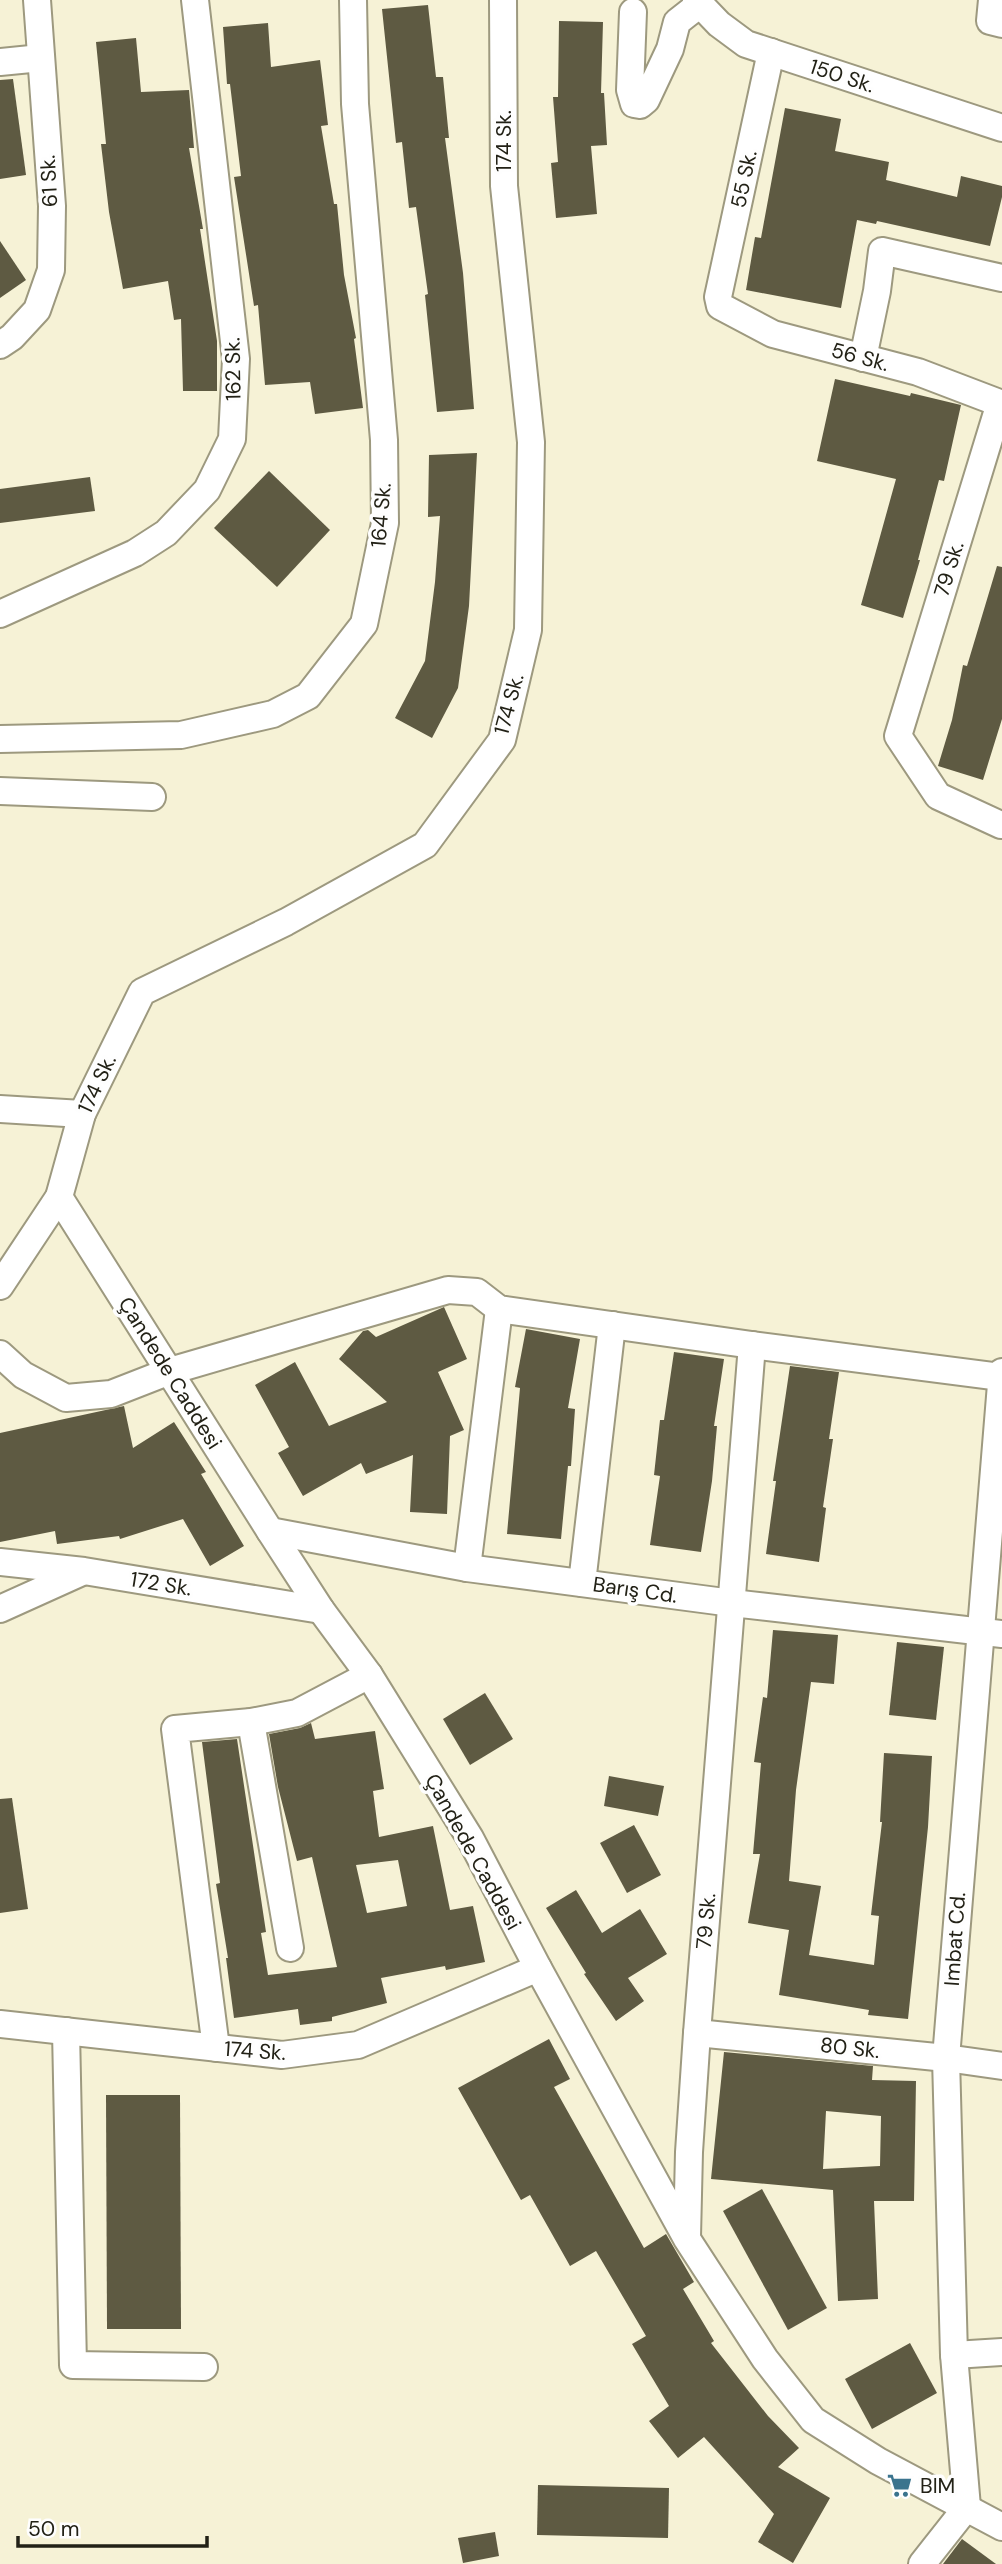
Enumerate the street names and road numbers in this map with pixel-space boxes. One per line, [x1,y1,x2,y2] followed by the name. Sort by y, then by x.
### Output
[806,52,878,100] street label: 150 Sk.
[490,110,518,172] street label: 174 Sk.
[724,148,764,210] street label: 55 Sk.
[34,154,64,208] street label: 61 Sk.
[828,336,892,378] street label: 56 Sk.
[218,337,248,401] street label: 162 Sk.
[364,481,398,549] street label: 164 Sk.
[927,538,971,600] street label: 79 Sk.
[487,671,531,737] street label: 174 Sk.
[71,1050,123,1118] street label: 174 Sk.
[112,1292,228,1454] street label: Çandede Caddesi
[128,1565,194,1603] street label: 172 Sk.
[591,1570,679,1610] street label: Barış Cd.
[418,1769,528,1935] street label: Çandede Caddesi
[938,1891,972,1987] street label: Imbat Cd.
[690,1892,722,1950] street label: 79 Sk.
[819,2031,881,2065] street label: 80 Sk.
[223,2035,287,2067] street label: 174 Sk.

